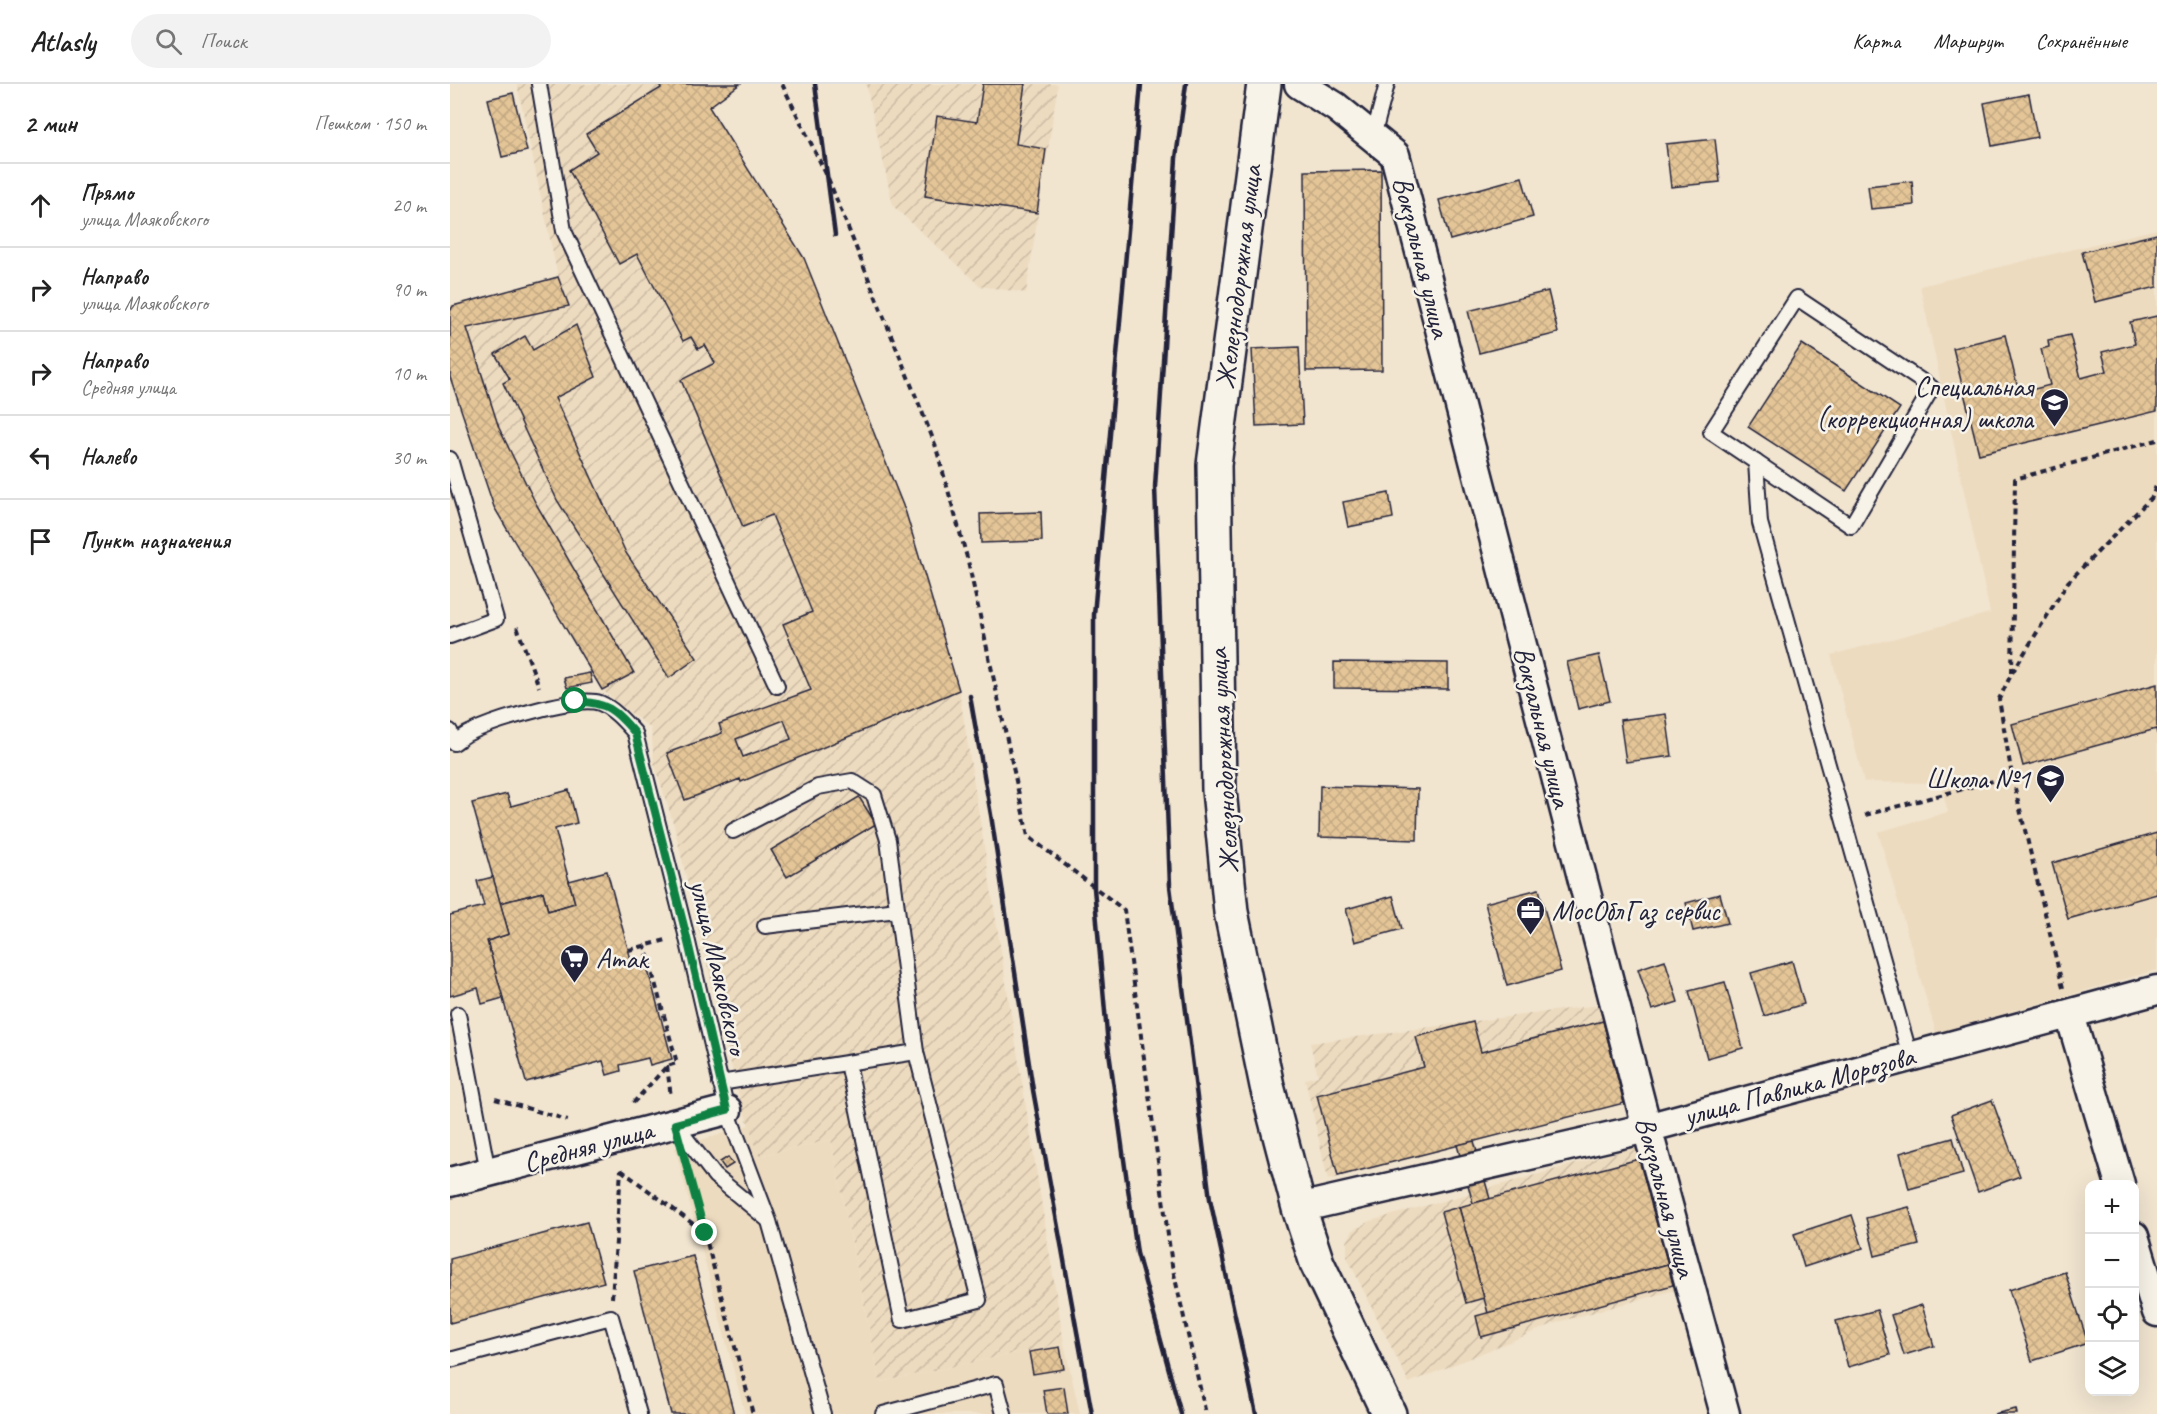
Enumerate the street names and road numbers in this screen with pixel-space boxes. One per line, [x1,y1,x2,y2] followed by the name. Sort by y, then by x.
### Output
[1207,161,1269,391] street label: Железнодорожная улица
[1385,173,1459,343] street label: Вокзальная улица
[1506,643,1580,813] street label: Вокзальная улица
[1200,646,1246,874] street label: Железнодорожная улица
[681,874,757,1061] street label: улица Маяковского
[1678,1038,1920,1135] street label: улица Павлика Морозова
[519,1111,659,1180] street label: Средняя улица
[1628,1113,1705,1283] street label: Вокзальная улица

